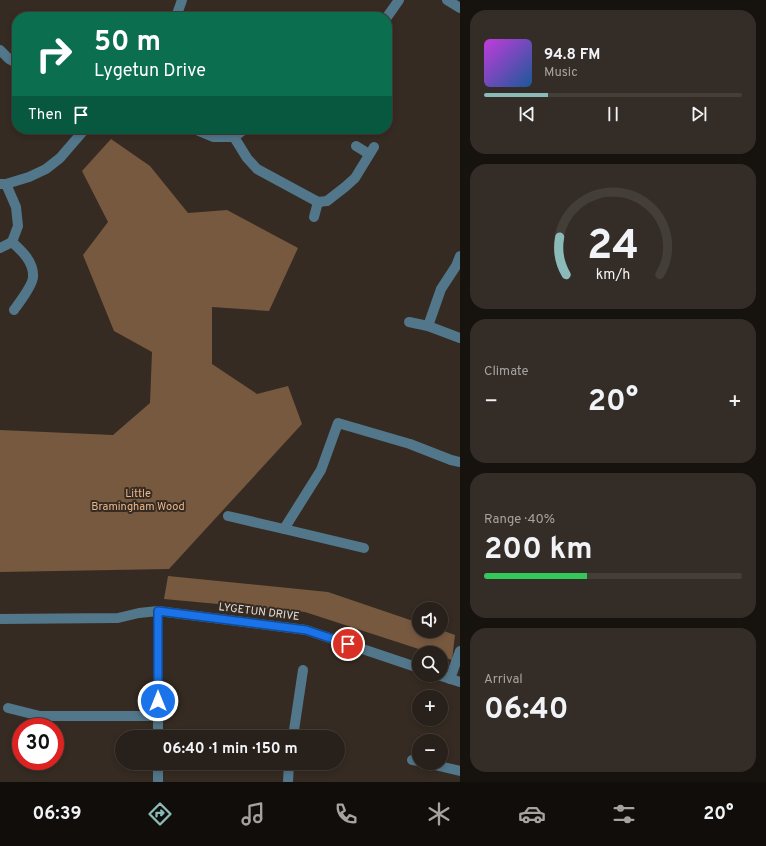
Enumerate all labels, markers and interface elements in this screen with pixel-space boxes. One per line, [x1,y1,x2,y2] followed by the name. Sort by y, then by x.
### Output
[94,25,161,61] text: 50 m
[28,28,80,80] icon: right
[544,46,600,65] text: 94.8 FM
[94,60,206,83] text: Lygetun Drive
[544,65,578,81] text: Music
[516,103,538,125] icon: previous
[602,103,624,125] icon: pause
[688,103,710,125] icon: next
[70,104,92,126] icon: arrive
[28,106,62,125] text: Then
[587,220,639,273] text: 24
[596,265,630,283] text: km/h
[484,364,529,380] text: Climate
[588,384,638,421] text: 20°
[484,389,498,416] text: −
[728,389,742,416] text: +
[91,487,185,514] park label: Little Bramingham Wood
[484,512,555,528] text: Range · 40%
[484,532,593,569] text: 200 km
[218,600,300,624] street label: LYGETUN DRIVE
[412,602,448,770] map controls
[412,602,448,638] button: sound
[331,627,365,661] pin
[337,633,359,655] icon: arrive
[412,646,448,682] button: search
[484,672,523,688] text: Arrival
[137,680,179,722] position arrow
[412,690,448,726] button: +
[484,692,568,729] text: 06:40
[12,718,64,770] speed limit sign: 30
[412,734,448,770] button: −
[162,740,298,759] text: 06:40 · 1 min · 150 m
[146,800,174,828] icon: directions
[239,800,267,828] icon: music
[332,800,360,828] icon: phone
[425,800,453,828] icon: climate
[518,800,546,828] icon: car
[610,800,638,828] icon: filters
[32,803,82,826] text: 06:39
[703,803,734,826] text: 20°

